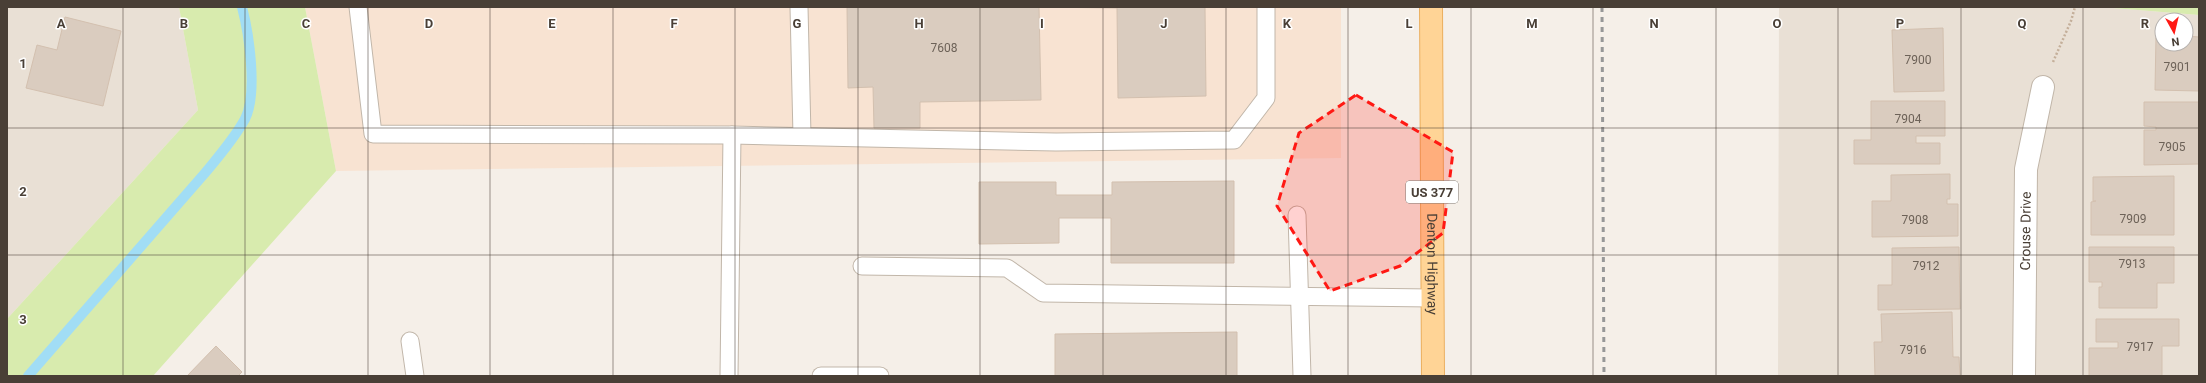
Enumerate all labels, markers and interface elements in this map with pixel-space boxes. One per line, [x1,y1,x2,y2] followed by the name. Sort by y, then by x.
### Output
[2154,12,2194,52] north arrow
[57,16,66,31] text: A
[180,16,188,31] text: B
[302,16,311,31] text: C
[425,16,433,31] text: D
[548,16,556,31] text: E
[670,16,678,31] text: F
[793,16,802,31] text: G
[914,16,924,31] text: H
[1040,16,1044,31] text: I
[1160,16,1168,31] text: J
[1283,16,1292,31] text: K
[1405,16,1413,31] text: L
[1526,16,1538,31] text: M
[1649,16,1659,31] text: N
[1773,16,1782,31] text: O
[1896,16,1904,31] text: P
[2018,16,2027,31] text: Q
[2141,16,2150,31] text: R
[2170,34,2180,48] text: N
[931,41,958,55] house number: 7608
[1905,53,1932,67] house number: 7900
[19,56,27,71] text: 1
[2164,60,2190,74] house number: 7901
[1895,112,1922,126] house number: 7904
[2159,140,2186,154] house number: 7905
[1406,181,1458,203] road number: US 377
[19,184,27,199] text: 2
[2017,191,2034,271] street label: Crouse Drive
[2120,212,2146,226] house number: 7909
[1424,213,1441,315] street label: Denton Highway
[1902,213,1929,227] house number: 7908
[2119,257,2145,271] house number: 7913
[1913,259,1940,273] house number: 7912
[19,312,27,327] text: 3
[2127,340,2154,354] house number: 7917
[1900,343,1927,357] house number: 7916

